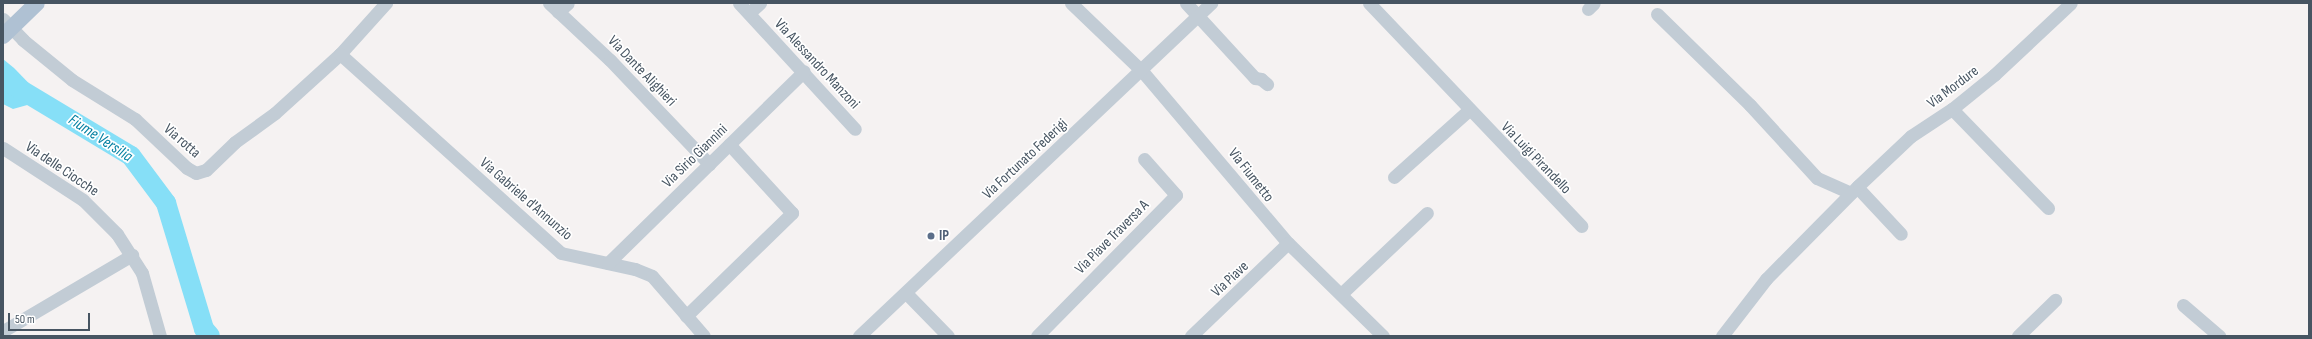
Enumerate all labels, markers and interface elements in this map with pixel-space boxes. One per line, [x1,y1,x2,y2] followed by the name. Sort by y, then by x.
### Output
[771,15,863,113] street label: Via Alessandro Manzoni
[604,32,680,110] street label: Via Dante Alighieri
[1924,62,1982,112] street label: Via Mordure
[64,111,136,167] water label: Fiume Versilia
[979,115,1071,203] street label: Via Fortunato Federigi
[1497,118,1575,198] street label: Via Luigi Pirandello
[160,120,204,162] street label: Via rotta
[659,121,731,191] street label: Via Sirio Giannini
[22,138,102,200] street label: Via delle Ciocche
[1224,144,1278,206] street label: Via Fiumetto
[476,154,576,244] street label: Via Gabriele d'Annunzio
[1071,196,1153,278] street label: Via Piave Traversa A
[939,227,949,245] place label: IP
[926,231,936,241] marker: IP
[1208,257,1252,301] street label: Via Piave
[10,305,92,331] scale bar
[15,312,35,327] text: 50 m

